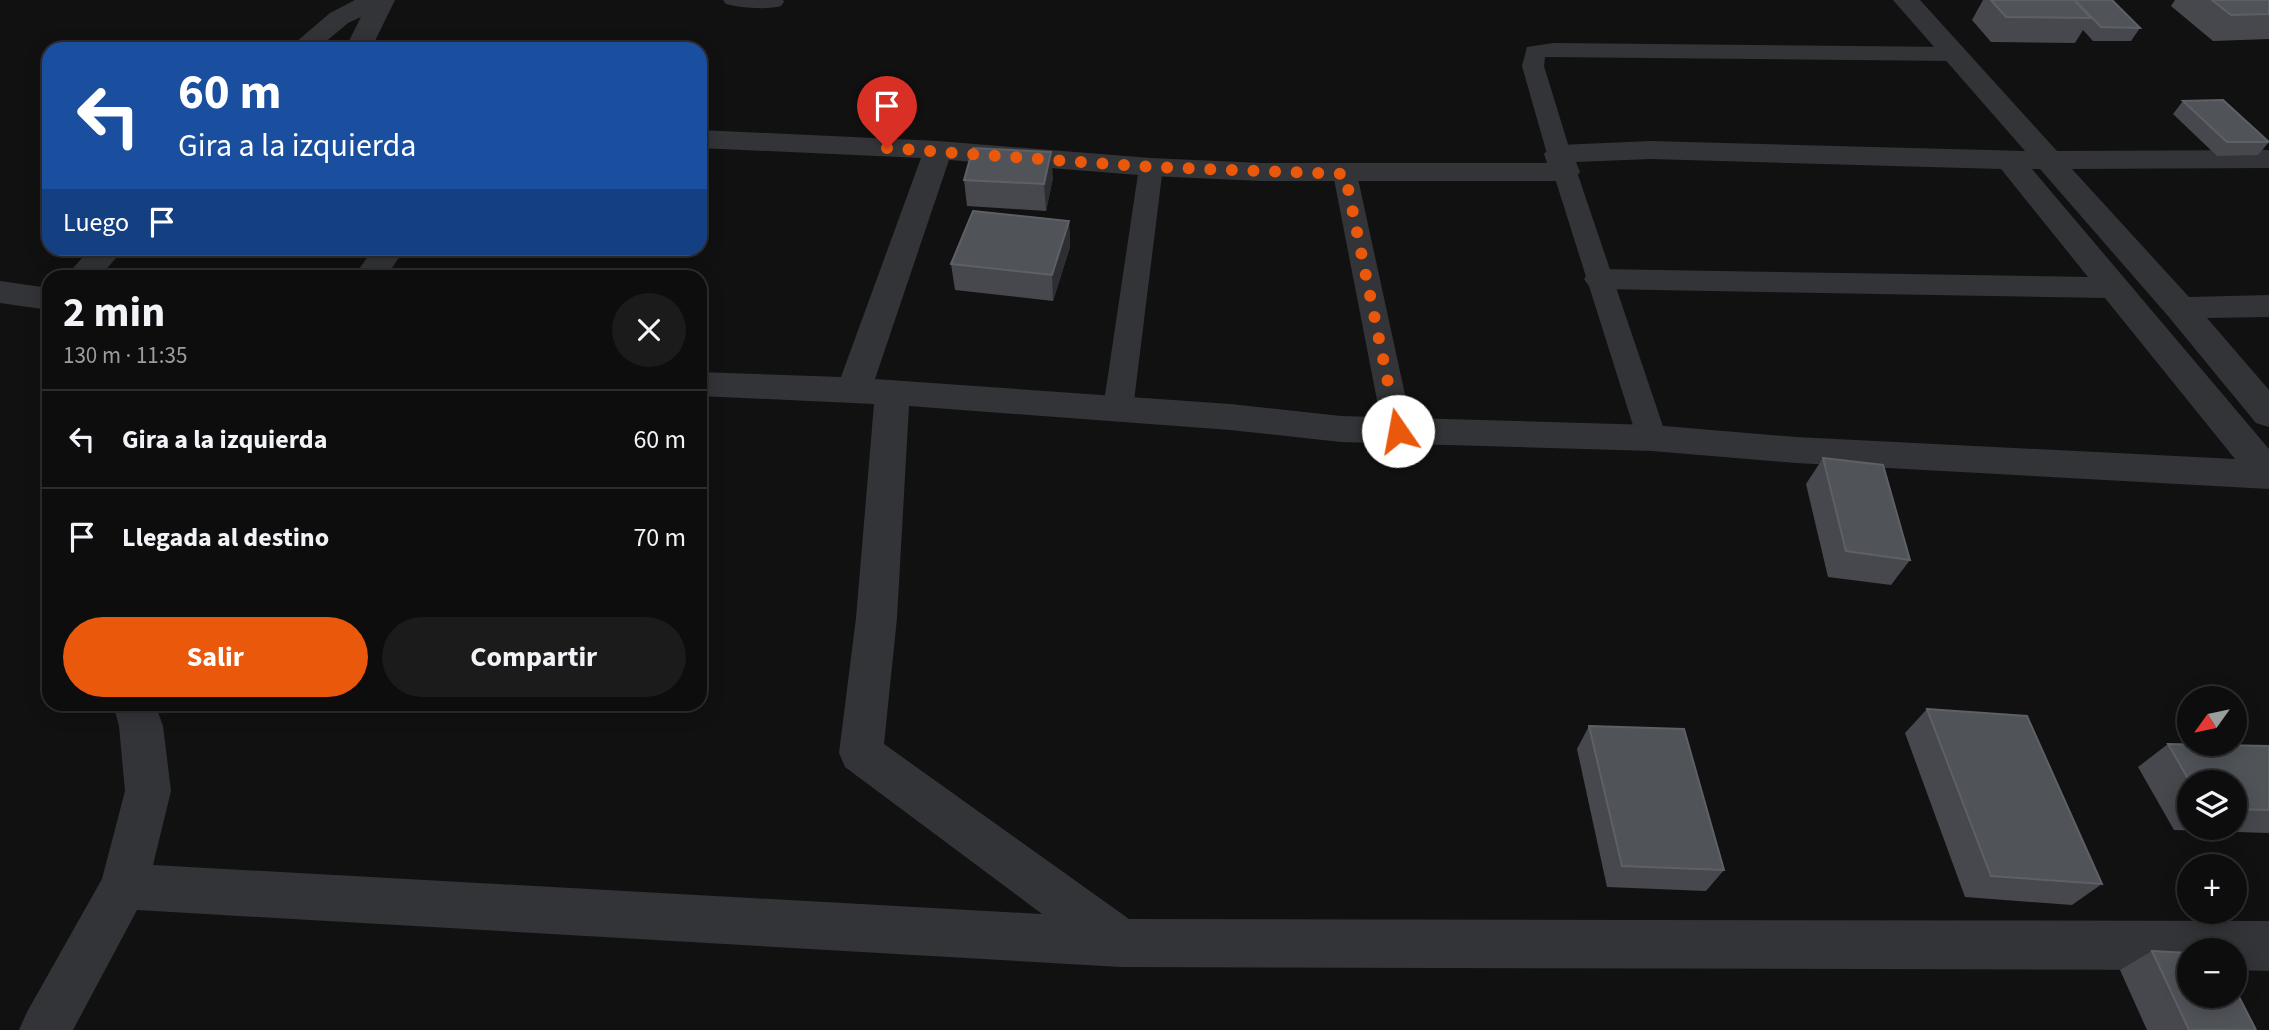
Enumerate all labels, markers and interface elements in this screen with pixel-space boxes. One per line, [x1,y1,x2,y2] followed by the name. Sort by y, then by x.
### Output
[178,58,282,128] text: 60 m
[63,70,154,161] icon: left
[857,76,917,148] pin
[868,87,906,125] icon: arrive
[178,123,416,169] text: Gira a la izquierda
[143,203,181,241] icon: arrive
[63,204,129,241] text: Luego
[63,283,165,343] text: 2 min
[612,293,686,367] button: close
[63,339,187,372] text: 130 m · 11:35
[1361,394,1435,468] position arrow
[63,420,101,458] icon: left
[122,421,327,458] text: Gira a la izquierda
[633,421,686,458] text: 60 m
[63,518,101,556] icon: arrive
[122,519,329,556] text: Llegada al destino
[633,519,686,556] text: 70 m
[63,617,368,697] button: Salir
[382,617,686,697] button: Compartir
[2177,686,2247,756] north arrow
[2177,686,2247,1008] map controls
[2177,770,2247,840] button: layers
[2177,854,2247,924] button: +
[2177,938,2247,1008] button: −

